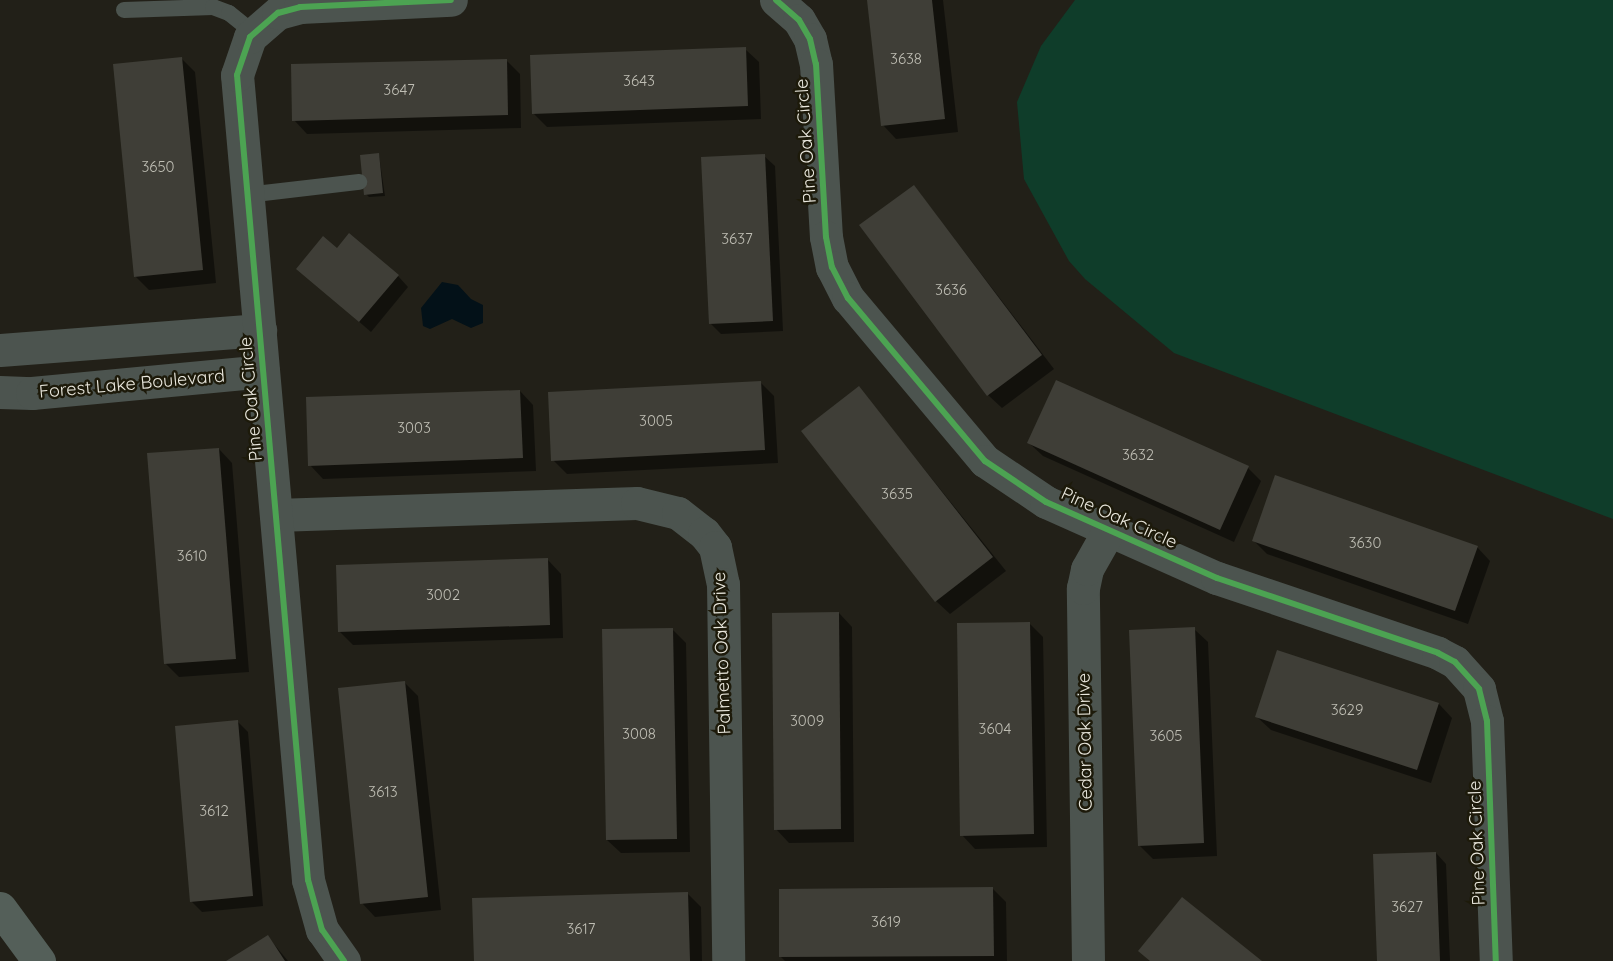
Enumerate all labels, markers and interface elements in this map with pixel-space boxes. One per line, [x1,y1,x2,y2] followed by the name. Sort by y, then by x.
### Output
[890,50,922,68] house number: 3638
[623,72,655,90] house number: 3643
[791,78,821,204] street label: Pine Oak Circle
[383,81,415,99] house number: 3647
[141,158,175,176] house number: 3650
[721,230,753,248] house number: 3637
[935,281,967,299] house number: 3636
[235,336,267,462] street label: Pine Oak Circle
[38,365,226,403] street label: Forest Lake Boulevard
[639,412,673,430] house number: 3005
[397,419,431,437] house number: 3003
[1122,446,1154,464] house number: 3632
[1058,483,1180,553] street label: Pine Oak Circle
[881,485,913,503] house number: 3635
[1349,534,1381,552] house number: 3630
[177,547,207,565] house number: 3610
[708,571,736,735] street label: Palmetto Oak Drive
[426,586,460,604] house number: 3002
[1073,673,1097,811] street label: Cedar Oak Drive
[1331,701,1363,719] house number: 3629
[790,712,824,730] house number: 3009
[979,720,1011,738] house number: 3604
[622,725,656,743] house number: 3008
[1149,727,1183,745] house number: 3605
[1464,780,1490,906] street label: Pine Oak Circle
[368,783,398,801] house number: 3613
[199,802,229,820] house number: 3612
[1391,898,1423,916] house number: 3627
[871,913,901,931] house number: 3619
[566,920,596,938] house number: 3617

